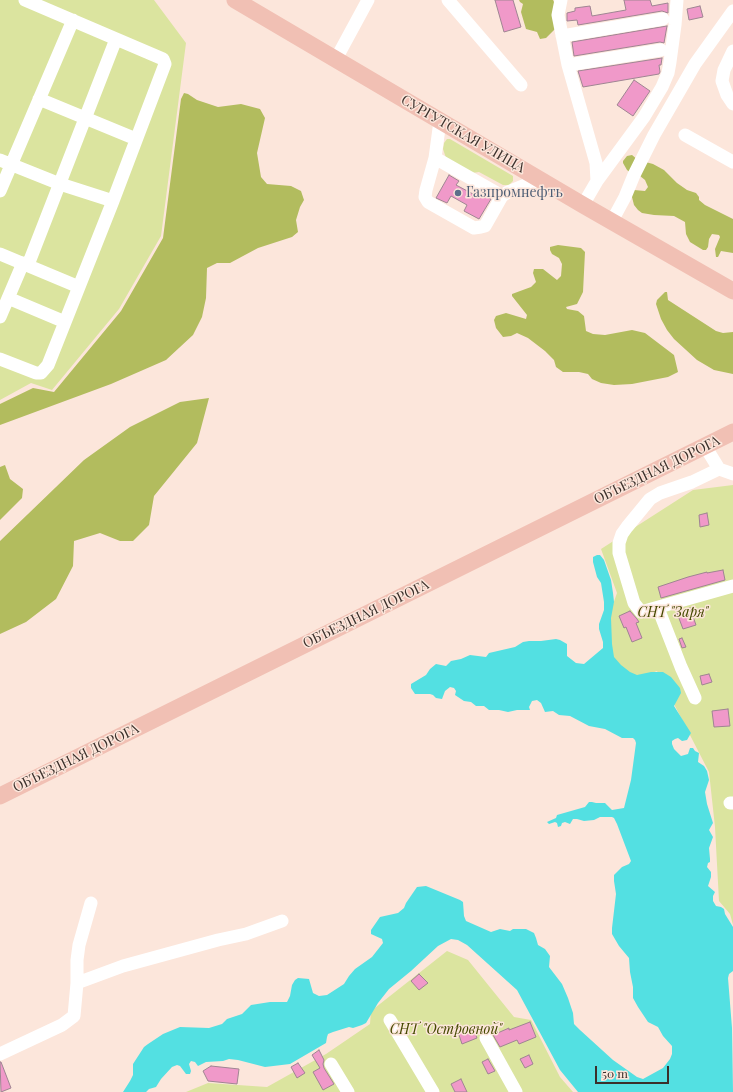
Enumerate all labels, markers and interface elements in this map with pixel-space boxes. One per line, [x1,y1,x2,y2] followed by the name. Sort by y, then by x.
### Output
[398,92,528,176] street label: СУРГУТСКАЯ УЛИЦА
[466,185,563,201] place label: Газпромнефть
[453,188,463,198] marker: Газпромнефть
[591,432,723,508] street label: ОБЪЕЗДНАЯ ДОРОГА
[300,576,432,652] street label: ОБЪЕЗДНАЯ ДОРОГА
[638,605,708,621] park label: СНТ "Заря"
[10,720,142,796] street label: ОБЪЕЗДНАЯ ДОРОГА
[390,1022,502,1038] park label: СНТ "Островной"
[597,1058,671,1084] scale bar
[602,1065,628,1081] text: 50 m

